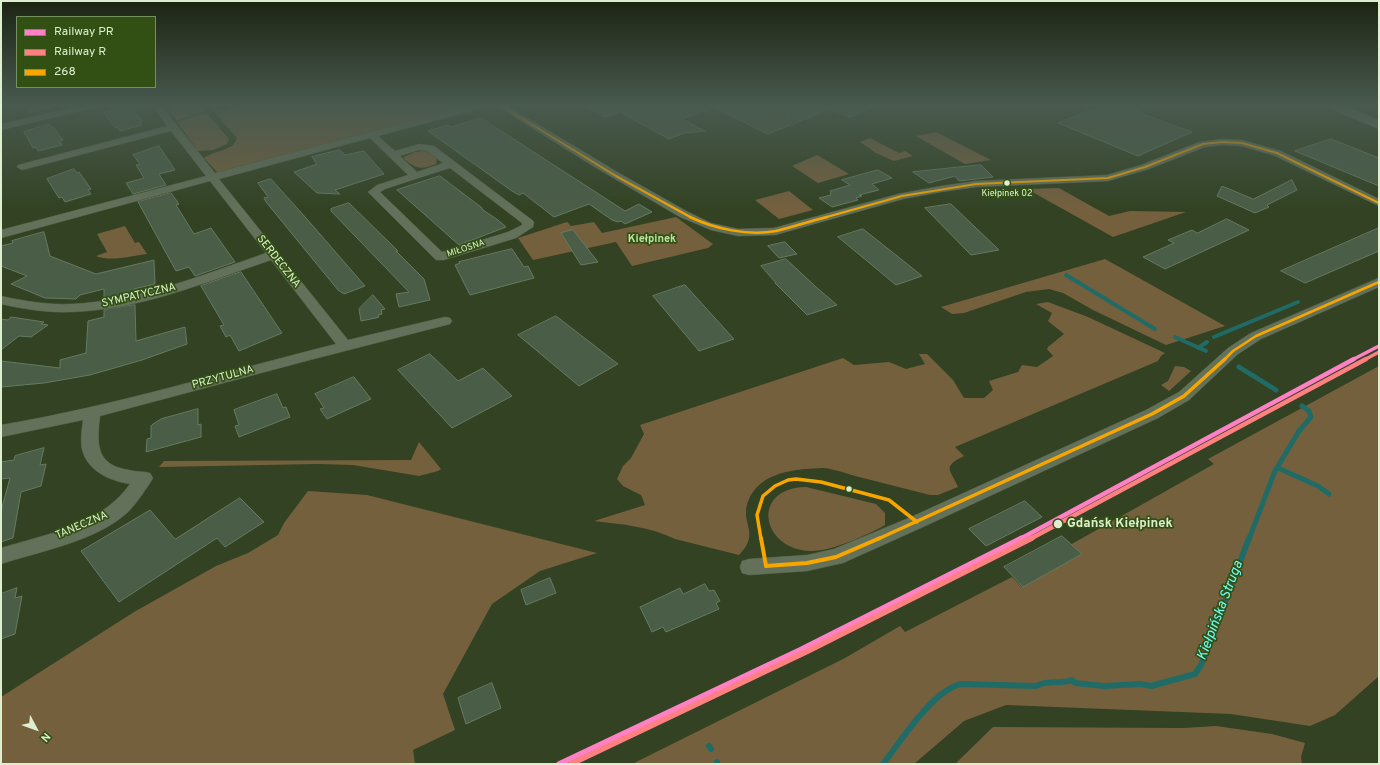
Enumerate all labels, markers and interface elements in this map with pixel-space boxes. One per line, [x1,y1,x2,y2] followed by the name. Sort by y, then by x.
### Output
[16,16,156,88] legend
[54,24,114,40] text: Railway PR
[54,44,106,60] text: Railway R
[54,64,76,80] text: 268
[1002,178,1012,188] marker: Kiełpinek 02
[981,189,1033,199] place label: Kiełpinek 02
[253,233,303,291] street label: SERDECZNA
[628,233,676,247] district label: Kiełpinek
[446,238,486,260] street label: MIŁOSNA
[101,281,177,311] street label: SYMPATYCZNA
[191,363,255,393] street label: PRZYTULNA
[844,484,854,494] unlabelled marker
[54,509,110,543] street label: TANECZNA
[1067,516,1173,532] place label: Gdańsk Kiełpinek
[1052,518,1064,530] marker: Gdańsk Kiełpinek
[1194,559,1248,663] water label: Kiełpińska Struga
[16,709,56,749] north arrow
[37,729,53,744] text: N

